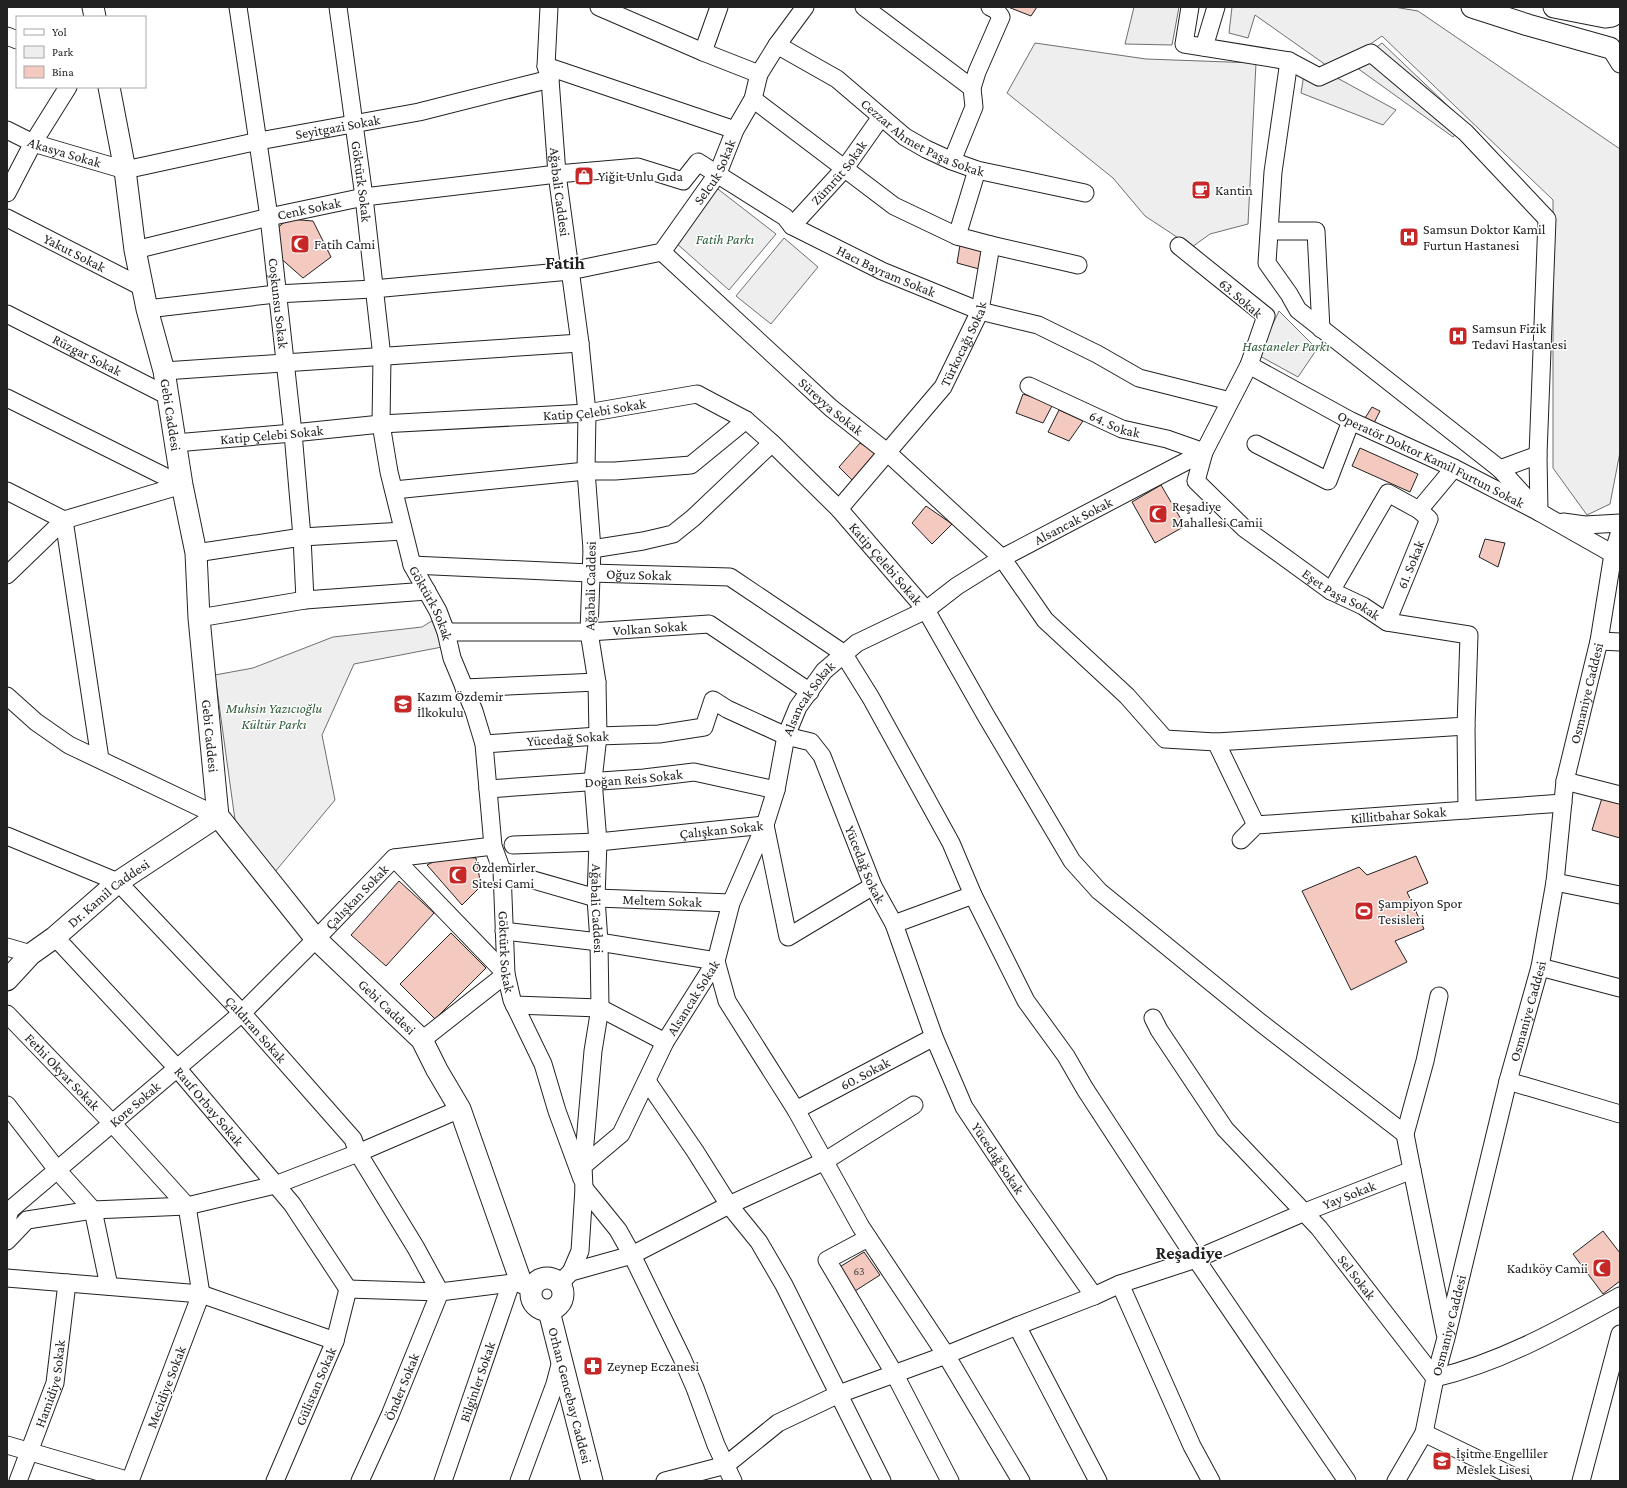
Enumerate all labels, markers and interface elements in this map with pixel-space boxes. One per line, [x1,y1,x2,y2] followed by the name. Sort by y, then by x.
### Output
[16,16,146,88] legend
[52,25,67,39] text: Yol
[52,45,74,59] text: Park
[52,65,74,79] text: Bina
[858,95,986,179] street label: Cezzar Ahmet Paşa Sokak
[294,111,382,142] street label: Seyitgazi Sokak
[25,134,103,171] street label: Akasya Sokak
[690,137,739,208] street label: Selcuk Sokak
[807,137,870,208] street label: Zümrüt Sokak
[348,140,375,223] street label: Göktürk Sokak
[547,147,573,238] street label: Ağabali Caddesi
[573,165,595,187] shop icon: Yiğit Unlu Gıda
[598,168,684,184] place label: Yiğit Unlu Gıda
[1190,179,1212,201] cafe icon: Kantin
[1215,182,1253,198] place label: Kantin
[276,194,343,223] street label: Cenk Sokak
[1423,221,1546,253] place label: Samsun Doktor Kamil Furtun Hastanesi
[1398,226,1420,248] hospital icon: Samsun Doktor Kamil Furtun Hastanesi
[41,230,109,275] street label: Yakut Sokak
[696,231,754,247] park label: Fatih Parkı
[289,233,311,255] mosque icon: Fatih Cami
[314,236,375,252] place label: Fatih Cami
[834,242,938,300] street label: Hacı Bayram Sokak
[545,253,586,273] district label: Fatih
[266,257,292,350] street label: Coşkunsu Sokak
[1216,275,1266,321] street label: 63. Sokak
[937,300,989,389] street label: Türkocağı Sokak
[1472,320,1567,352] place label: Samsun Fizik Tedavi Hastanesi
[1447,325,1469,347] hospital icon: Samsun Fizik Tedavi Hastanesi
[50,331,125,379] street label: Rüzgar Sokak
[1242,338,1330,354] park label: Hastaneler Parkı
[795,374,867,439] street label: Süreyya Sokak
[157,377,185,453] street label: Gebi Caddesi
[543,395,647,423] street label: Katip Çelebi Sokak
[1087,407,1142,441] street label: 64. Sokak
[1335,407,1527,511] street label: Operatör Doktor Kamil Furtun Sokak
[219,422,324,447] street label: Katip Çelebi Sokak
[1031,493,1115,548] street label: Alsancak Sokak
[1172,498,1263,530] place label: Reşadiye Mahallesi Camii
[1147,503,1169,525] mosque icon: Reşadiye Mahallesi Camii
[846,519,926,608] street label: Katip Çelebi Sokak
[1393,538,1428,591] street label: 61. Sokak
[581,541,599,631] street label: Ağabali Caddesi
[406,563,456,642] street label: Göktürk Sokak
[606,565,672,583] street label: Oğuz Sokak
[1299,565,1384,623] street label: Eşet Paşa Sokak
[612,617,688,638] street label: Volkan Sokak
[1566,641,1606,746] street label: Osmaniye Caddesi
[779,657,838,738] street label: Alsancak Sokak
[417,688,504,720] place label: Kazım Özdemir İlkokulu
[392,693,414,715] school or university icon: Kazım Özdemir İlkokulu
[199,699,222,773] street label: Gebi Caddesi
[225,700,322,732] park label: Muhsin Yazıcıoğlu Kültür Parkı
[526,728,610,749] street label: Yücedağ Sokak
[584,765,684,790] street label: Doğan Reis Sokak
[1350,803,1447,826] street label: Killitbahar Sokak
[679,817,764,842] street label: Çalışkan Sokak
[842,823,889,906] street label: Yücedağ Sokak
[64,855,152,930] street label: Dr. Kamil Caddesi
[472,859,535,891] place label: Özdemirler Sitesi Cami
[322,861,392,933] street label: Çalışkan Sokak
[447,864,469,886] mosque icon: Özdemirler Sitesi Cami
[588,864,607,954] street label: Ağabali Caddesi
[622,891,702,910] street label: Meltem Sokak
[1378,895,1463,927] place label: Şampiyon Spor Tesisleri
[1353,900,1375,922] sports icon: Şampiyon Spor Tesisleri
[496,911,518,995] street label: Göktürk Sokak
[663,957,723,1038] street label: Alsancak Sokak
[1506,959,1549,1063] street label: Osmaniye Caddesi
[355,976,419,1038] street label: Gebi Caddesi
[222,993,290,1066] street label: Çaldıran Sokak
[22,1030,103,1114] street label: Fethi Okyar Sokak
[837,1054,893,1093] street label: 60. Sokak
[171,1063,247,1149] street label: Rauf Orbay Sokak
[106,1078,164,1130] street label: Kore Sokak
[969,1119,1028,1197] street label: Yücedağ Sokak
[1320,1177,1378,1212] street label: Yay Sokak
[1155,1243,1223,1263] district label: Reşadiye
[1335,1252,1380,1303] street label: Sel Sokak
[1591,1257,1613,1279] mosque icon: Kadıköy Camii
[1507,1260,1588,1276] place label: Kadıköy Camii
[853,1264,865,1278] house number: 63
[1428,1273,1469,1378] street label: Osmaniye Caddesi
[545,1325,595,1466] street label: Orhan Gencebay Caddesi
[31,1339,68,1430] street label: Hamidiye Sokak
[456,1339,498,1424] street label: Bilginler Sokak
[143,1343,189,1430] street label: Mecidiye Sokak
[292,1344,340,1428] street label: Gülistan Sokak
[381,1350,422,1423] street label: Önder Sokak
[582,1355,604,1377] pharmacy icon: Zeynep Eczanesi
[607,1358,700,1374] place label: Zeynep Eczanesi
[1456,1445,1548,1477] place label: İşitme Engelliler Meslek Lisesi
[1431,1450,1453,1472] school or university icon: İşitme Engelliler Meslek Lisesi

